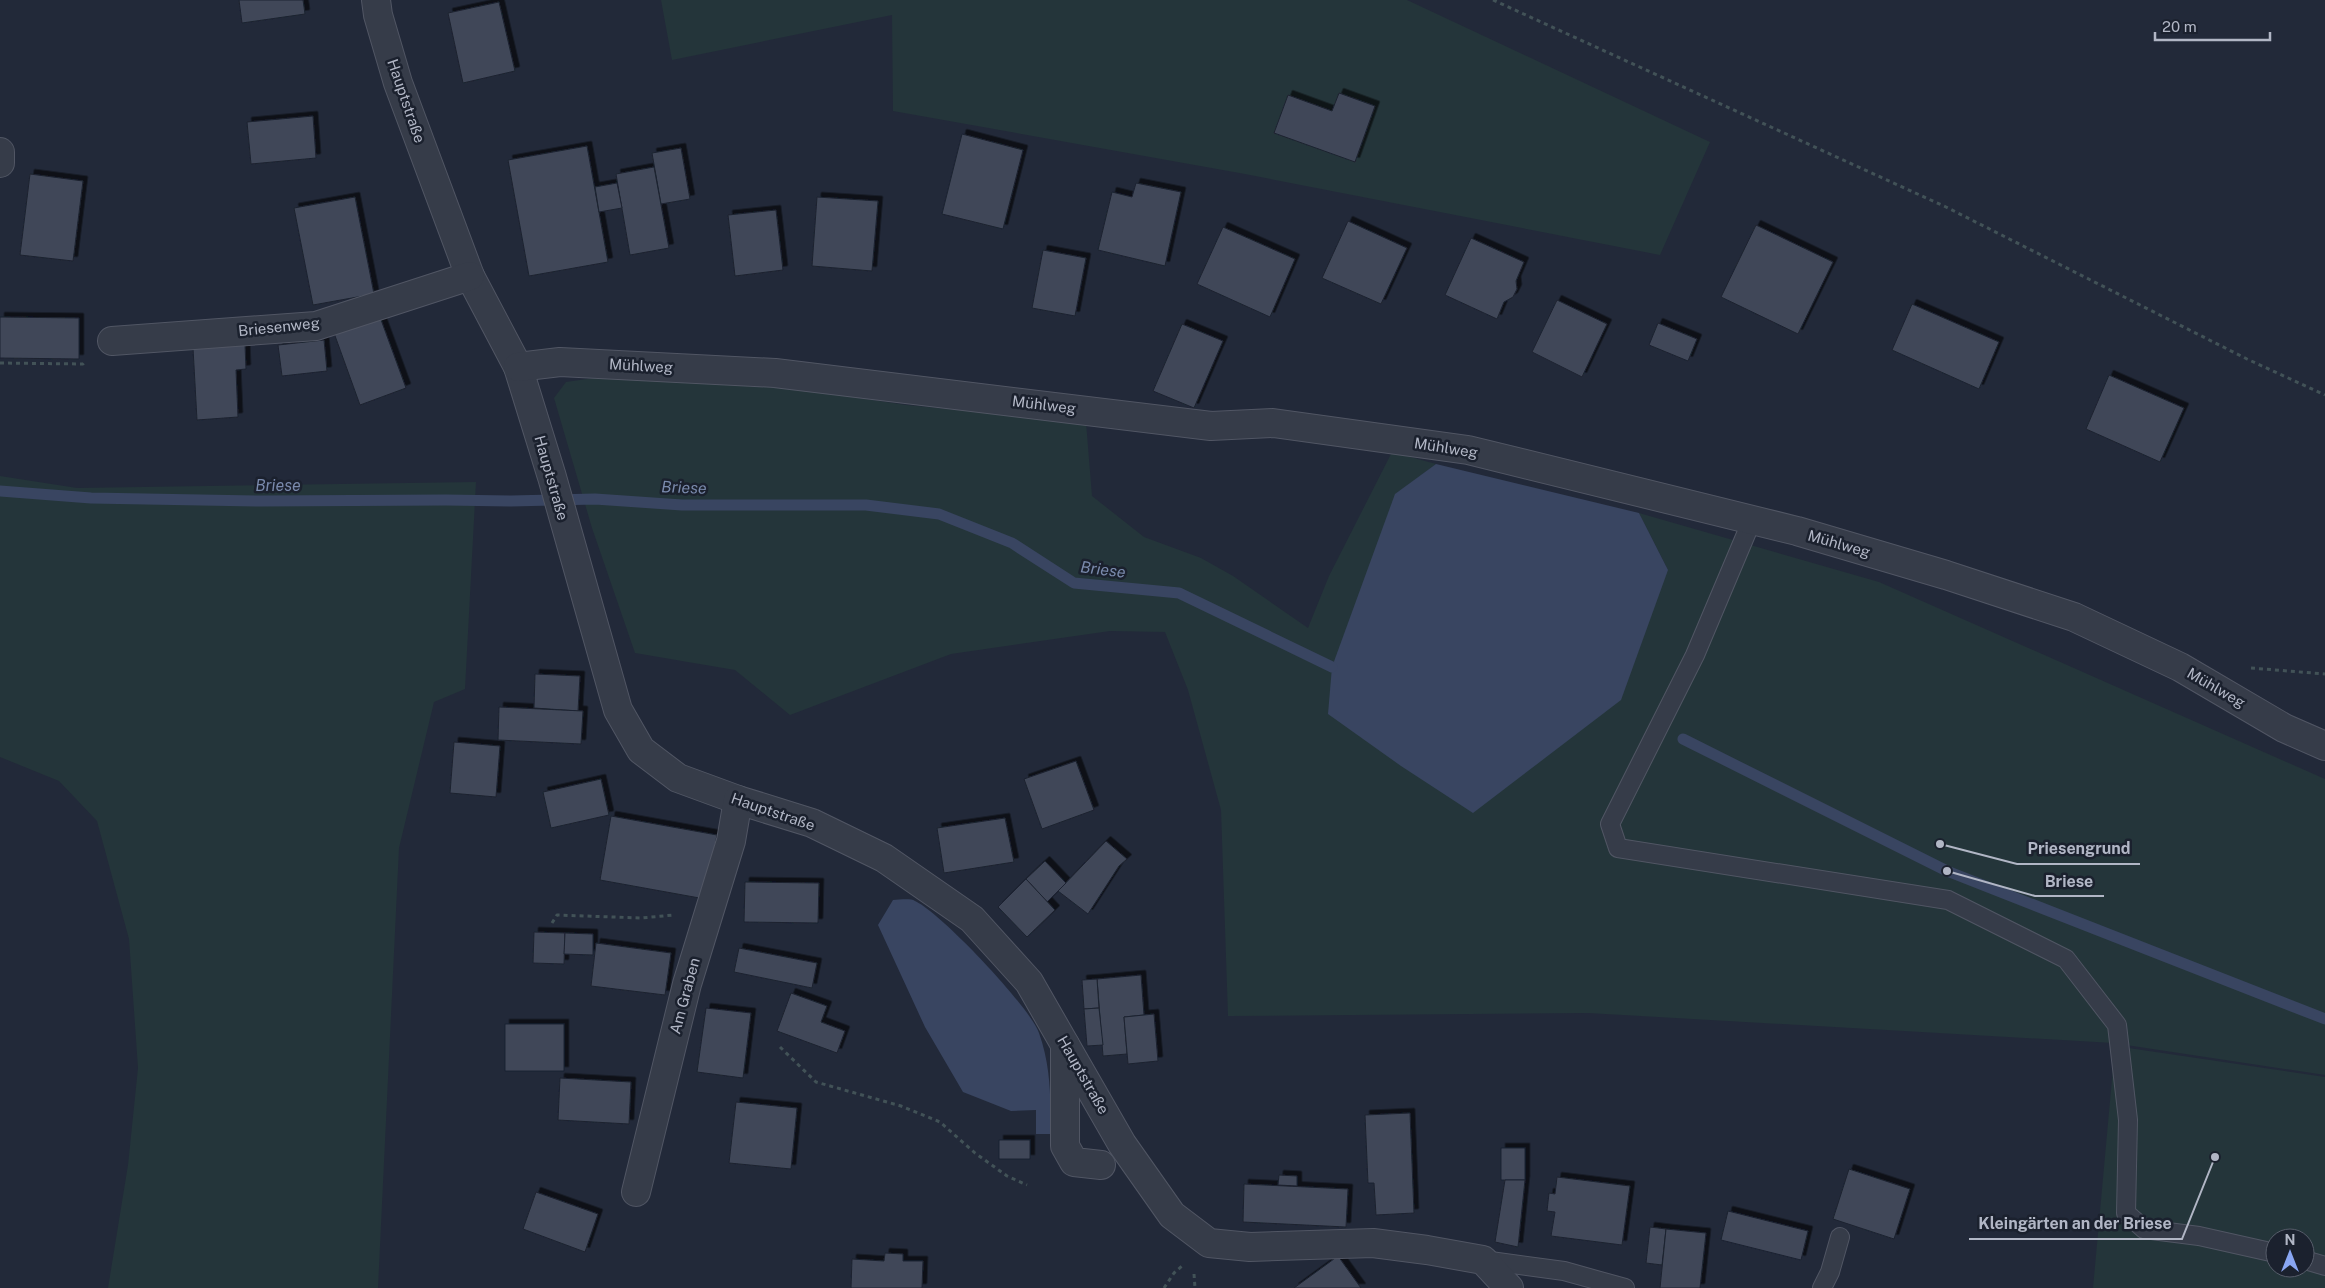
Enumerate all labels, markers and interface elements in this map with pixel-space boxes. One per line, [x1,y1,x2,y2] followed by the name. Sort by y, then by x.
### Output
[2155,10,2270,42] scale bar
[2162,18,2197,35] text: 20 m
[384,57,429,145] street label: Hauptstraße
[237,314,321,339] street label: Briesenweg
[608,355,674,376] street label: Mühlweg
[1011,392,1077,417] street label: Mühlweg
[531,434,572,522] street label: Hauptstraße
[1413,434,1479,461] street label: Mühlweg
[255,476,301,495] water label: Briese
[661,477,707,498] water label: Briese
[1806,526,1872,561] street label: Mühlweg
[1079,557,1127,582] water label: Briese
[2184,664,2248,711] street label: Mühlweg
[729,789,817,834] street label: Hauptstraße
[2017,833,2140,864] callout: Priesengrund
[2027,839,2131,858] text: Priesengrund
[2035,865,2104,896] callout: Briese
[2045,872,2093,891] text: Briese
[666,956,703,1036] street label: Am Graben
[1054,1033,1113,1117] street label: Hauptstraße
[1969,1208,2182,1239] callout: Kleingärten an der Briese
[1978,1214,2172,1233] text: Kleingärten an der Briese
[2265,1228,2315,1278] north arrow
[2285,1232,2295,1248] text: N

